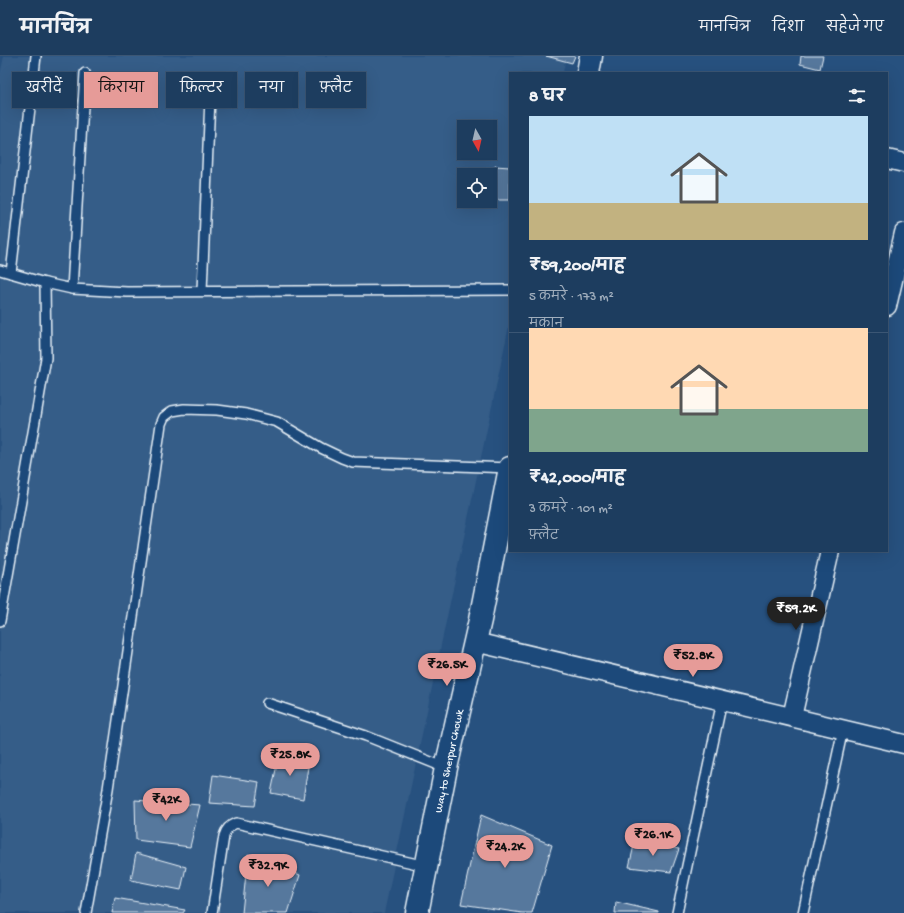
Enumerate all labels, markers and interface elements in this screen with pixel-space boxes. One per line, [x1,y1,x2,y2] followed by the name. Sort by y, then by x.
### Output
[20,18,91,41] text: मानचित्र
[699,20,750,37] text: मानचित्र
[772,20,804,37] text: दिशा
[826,20,884,37] text: सहेजे गए
[12,72,76,108] chip: खरीदें
[84,72,158,108] chip: किराया
[166,72,237,108] chip: फ़िल्टर
[245,72,298,108] chip: नया
[306,72,366,108] chip: फ़्लैट
[846,85,868,107] icon: filters
[529,88,565,108] text: 8 घर
[457,120,497,160] north arrow
[457,120,497,208] map controls
[663,142,735,214] icon: home
[457,168,497,208] button: locate
[529,257,625,277] text: ₹59,200/माह
[529,290,614,305] text: 5 कमरे · 173 m²
[529,317,563,332] text: मकान
[663,354,735,426] icon: home
[529,469,625,489] text: ₹42,000/माह
[529,502,613,517] text: 3 कमरे · 101 m²
[529,529,559,544] text: फ़्लैट
[763,597,829,631] pin: ₹59.2K
[776,602,816,617] text: ₹59.2K
[660,644,726,678] pin: ₹52.8K
[673,649,713,664] text: ₹52.8K
[414,653,480,687] pin: ₹26.5K
[427,658,467,673] text: ₹26.5K
[433,708,467,814] street label: Way to Sherpur Chowk
[257,743,323,777] pin: ₹25.8K
[270,748,310,763] text: ₹25.8K
[142,788,190,822] pin: ₹42K
[152,793,180,808] text: ₹42K
[620,823,686,857] pin: ₹26.1K
[634,828,672,843] text: ₹26.1K
[472,835,538,869] pin: ₹24.2K
[485,840,525,855] text: ₹24.2K
[235,854,301,888] pin: ₹32.9K
[248,859,288,874] text: ₹32.9K

